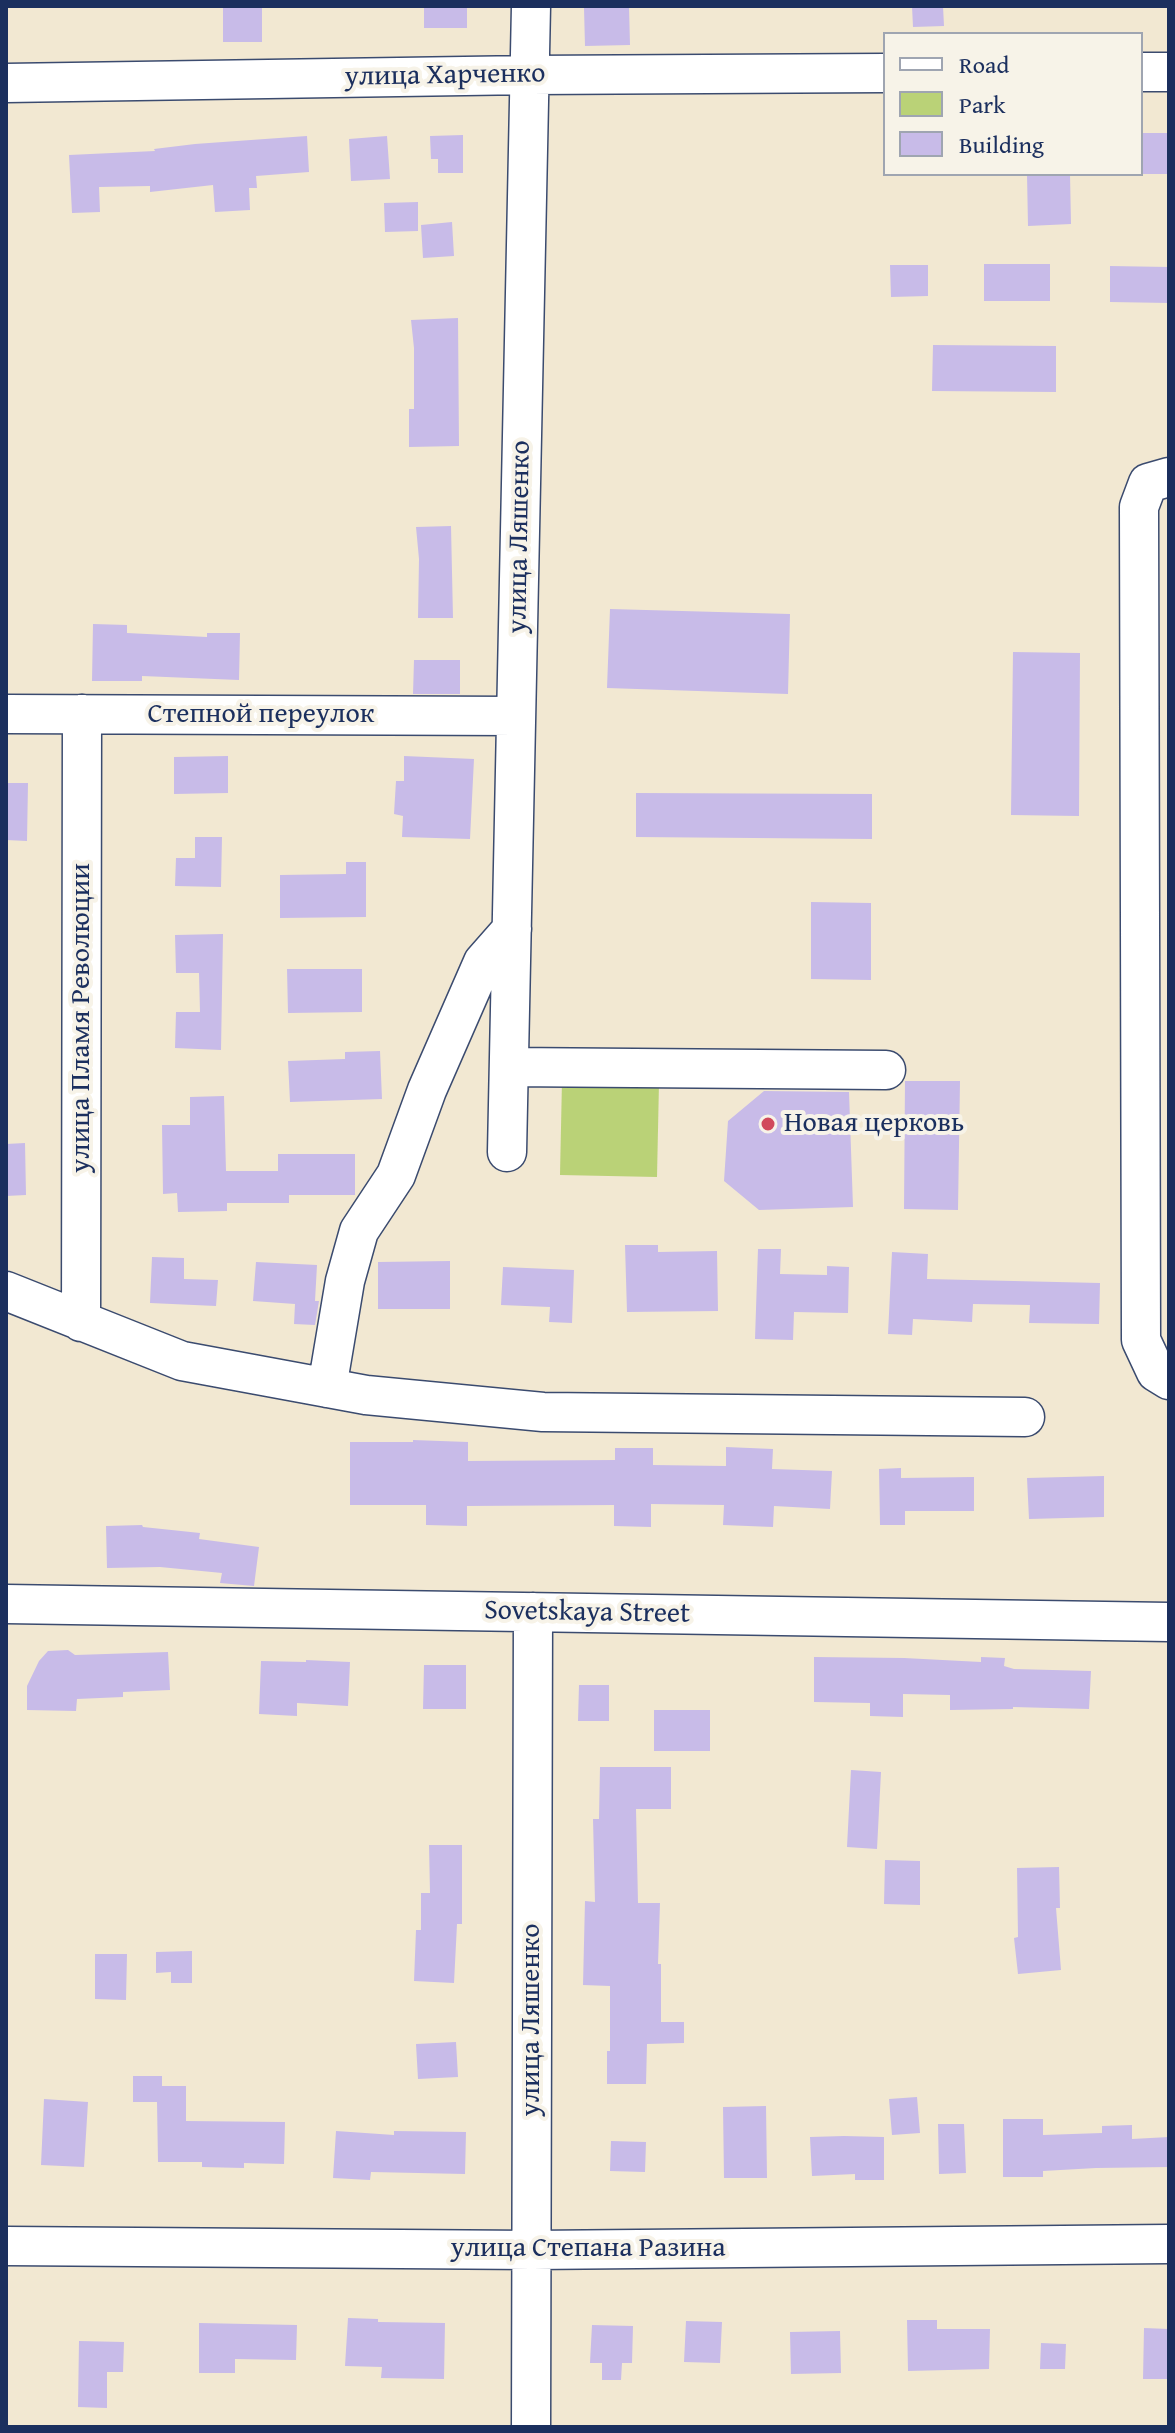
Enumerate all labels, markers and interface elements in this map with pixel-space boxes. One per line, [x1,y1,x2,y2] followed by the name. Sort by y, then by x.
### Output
[883,32,1143,176] legend
[959,47,1009,82] text: Road
[344,57,546,95] street label: улица Харченко
[959,87,1005,122] text: Park
[959,127,1044,162] text: Building
[502,440,538,634] street label: улица Ляшенко
[148,698,374,732] street label: Степной переулок
[65,863,99,1173] street label: улица Пламя Революции
[784,1107,964,1141] place label: Новая церковь
[759,1115,777,1133] marker: Новая церковь
[484,1594,690,1632] street label: Sovetskaya Street
[515,1923,549,2117] street label: улица Ляшенко
[450,2232,726,2266] street label: улица Степана Разина

